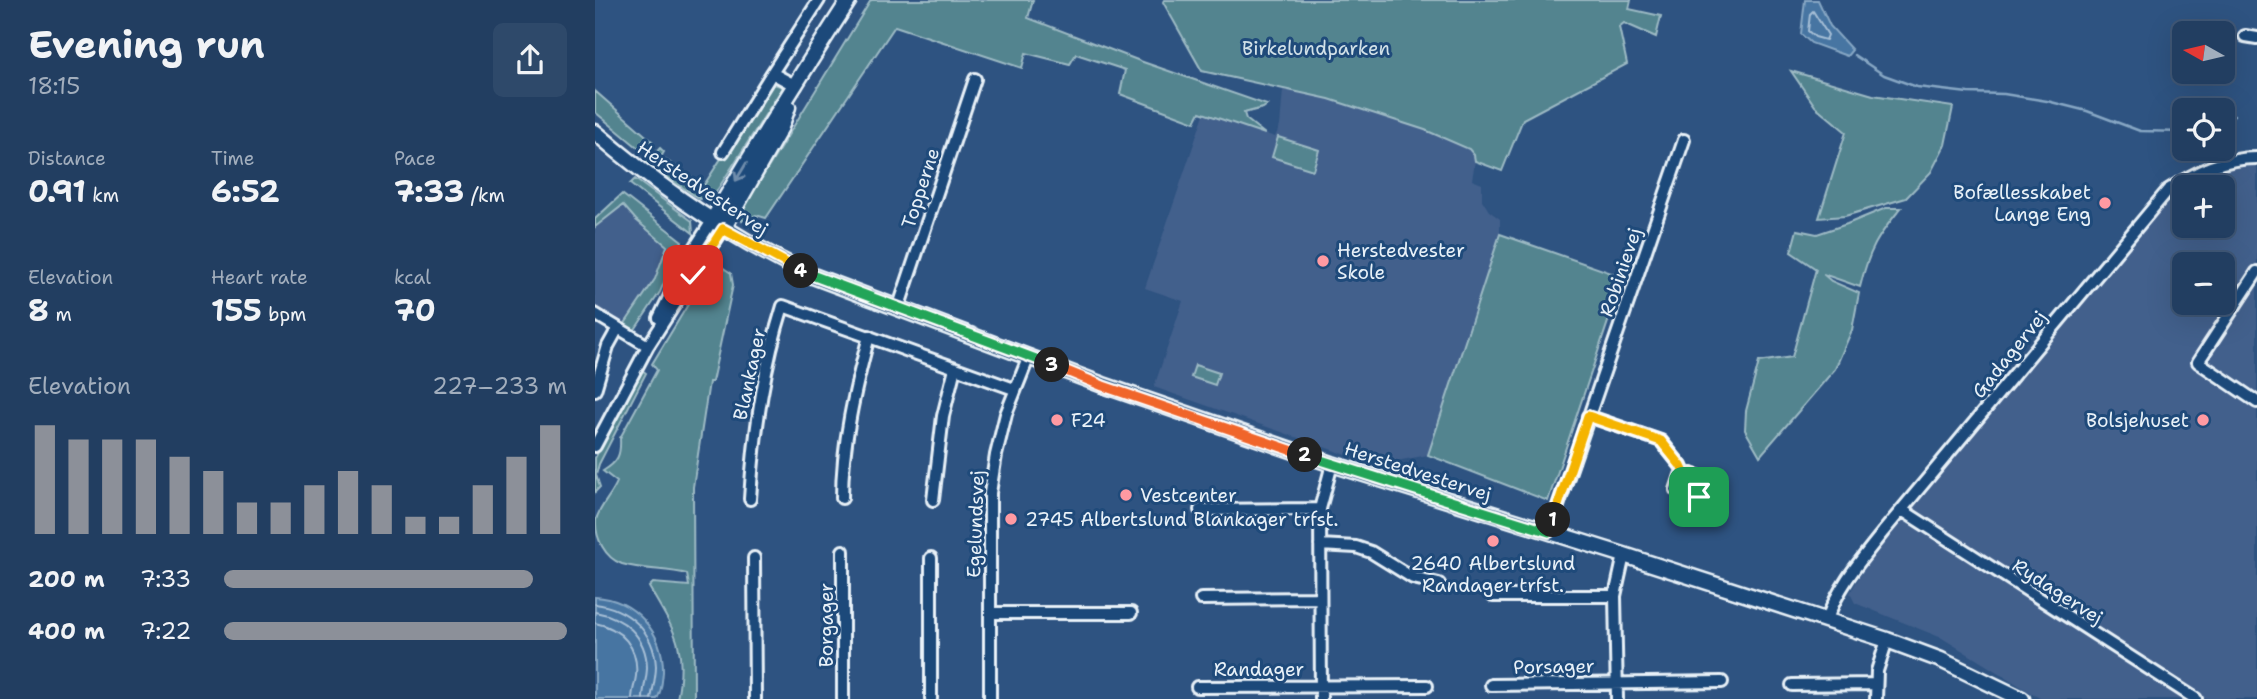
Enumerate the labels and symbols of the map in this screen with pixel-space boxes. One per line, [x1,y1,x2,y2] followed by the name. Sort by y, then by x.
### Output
[2172,21,2235,84] north arrow
[1242,36,1390,61] park label: Birkelundparken
[632,135,773,242] street label: Herstedvestervej
[896,145,945,232] street label: Topperne
[734,161,748,181] one-way arrow
[1953,180,2091,227] place label: Bofællesskabet Lange Eng
[2097,195,2113,211] marker: Bofællesskabet Lange Eng
[1594,224,1647,320] street label: Robinievej
[1337,238,1465,285] place label: Herstedvester Skole
[663,245,723,305] pin
[1315,253,1331,269] marker: Herstedvester Skole
[783,254,819,288] pin: 4
[1966,305,2052,403] street label: Gadagervej
[728,326,771,422] street label: Blankager
[1035,348,1070,382] pin: 3
[1071,408,1106,433] place label: F24
[2086,408,2189,433] place label: Bolsjehuset
[1049,412,1065,428] marker: F24
[2195,412,2211,428] marker: Bolsjehuset
[1341,436,1495,507] street label: Herstedvestervej
[1287,438,1323,472] pin: 2
[1669,467,1729,527] pin
[961,470,990,578] street label: Egelundsvej
[1140,483,1237,508] place label: Vestcenter
[1118,487,1134,503] marker: Vestcenter
[1535,503,1571,538] pin: 1
[1025,507,1338,532] place label: 2745 Albertslund Blankager trfst.
[1003,511,1019,527] marker: 2745 Albertslund Blankager trfst.
[1485,533,1501,549] marker: 2640 Albertslund Randager trfst.
[1411,551,1575,598] place label: 2640 Albertslund Randager trfst.
[2008,553,2108,630] street label: Rydagervej
[814,583,839,667] street label: Borgager
[1513,653,1595,680] street label: Porsager
[1214,657,1304,682] street label: Randager

